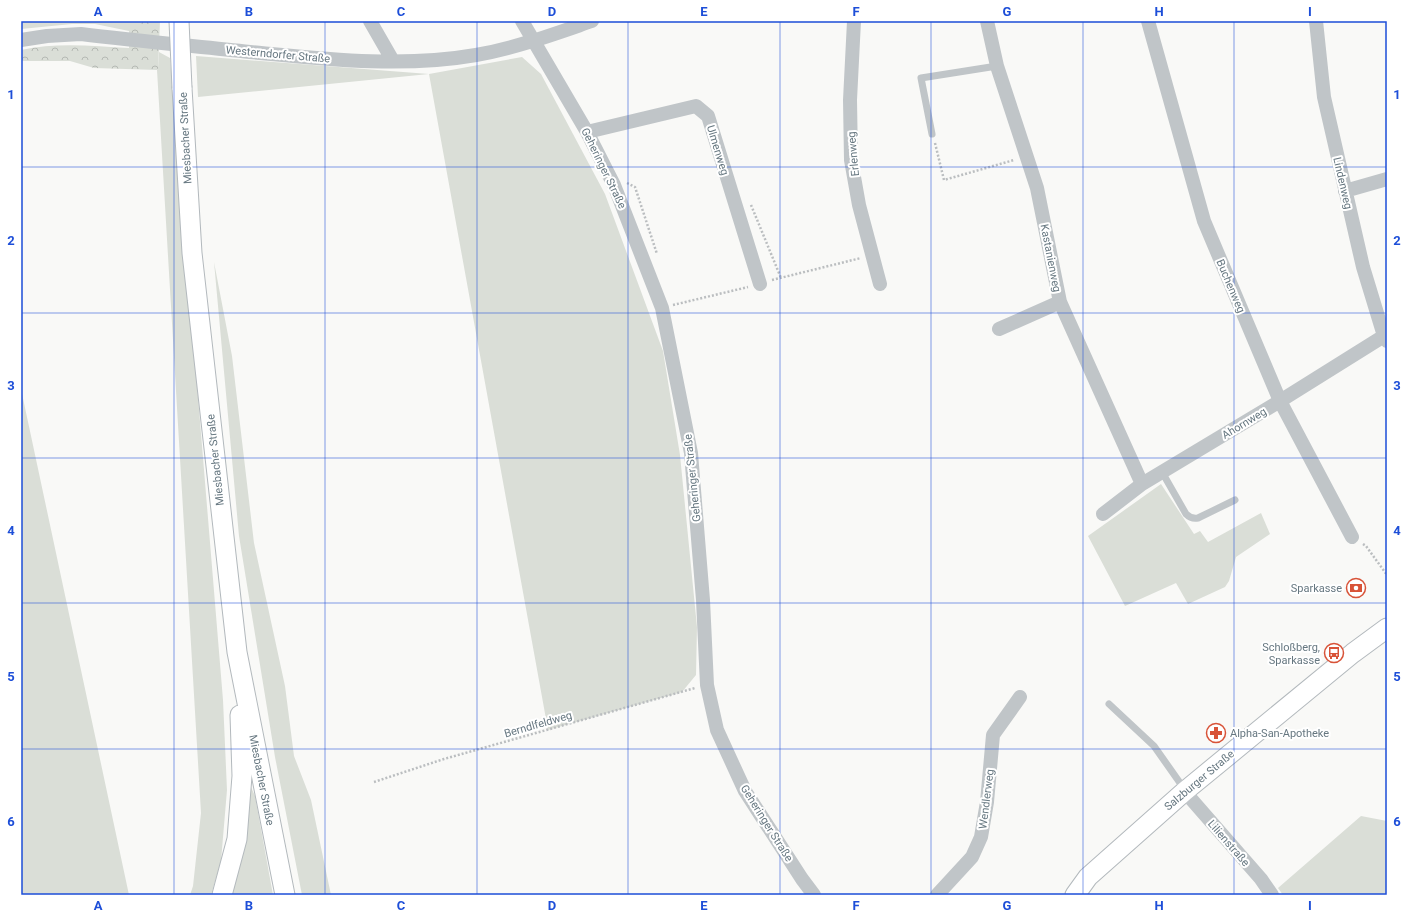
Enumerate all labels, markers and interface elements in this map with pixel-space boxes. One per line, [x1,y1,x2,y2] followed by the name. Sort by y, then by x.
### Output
[94,4,103,19] text: A
[245,4,253,19] text: B
[397,4,406,19] text: C
[548,4,556,19] text: D
[700,4,708,19] text: E
[852,4,860,19] text: F
[1003,4,1012,19] text: G
[1154,4,1164,19] text: H
[1308,4,1312,19] text: I
[225,43,331,66] street label: Westerndorfer Straße
[7,87,15,102] text: 1
[1393,87,1401,102] text: 1
[177,92,194,184] street label: Miesbacher Straße
[704,124,731,177] street label: Ulmenweg
[578,126,629,211] street label: Geheringer Straße
[845,131,862,177] street label: Erlenweg
[1330,156,1355,210] street label: Lindenweg
[1038,223,1063,293] street label: Kastanienweg
[7,233,15,248] text: 2
[1393,233,1401,248] text: 2
[1213,257,1248,315] street label: Buchenweg
[7,378,15,393] text: 3
[1393,378,1401,393] text: 3
[1220,405,1269,442] street label: Ahornweg
[204,413,227,506] street label: Miesbacher Straße
[681,433,704,522] street label: Geheringer Straße
[7,523,15,538] text: 4
[1393,523,1401,538] text: 4
[1345,577,1367,599] bank icon: Sparkasse
[1291,582,1342,595] place label: Sparkasse
[1262,641,1320,667] place label: Schloßberg, Sparkasse
[1323,642,1345,664] bus stop icon: Schloßberg, Sparkasse
[7,669,15,684] text: 5
[1393,669,1401,684] text: 5
[503,709,574,740] street label: Berndlfeldweg
[1205,722,1227,744] pharmacy icon: Alpha-San-Apotheke
[1230,727,1329,740] place label: Alpha-San-Apotheke
[246,734,277,827] street label: Miesbacher Straße
[1162,747,1237,813] street label: Salzburger Straße
[976,768,997,830] street label: Wendlerweg
[738,782,796,864] street label: Geheringer Straße
[7,814,15,829] text: 6
[1393,814,1401,829] text: 6
[1205,818,1252,869] street label: Lilienstraße
[94,898,103,913] text: A
[245,898,253,913] text: B
[397,898,406,913] text: C
[548,898,556,913] text: D
[700,898,708,913] text: E
[852,898,860,913] text: F
[1003,898,1012,913] text: G
[1154,898,1164,913] text: H
[1308,898,1312,913] text: I

